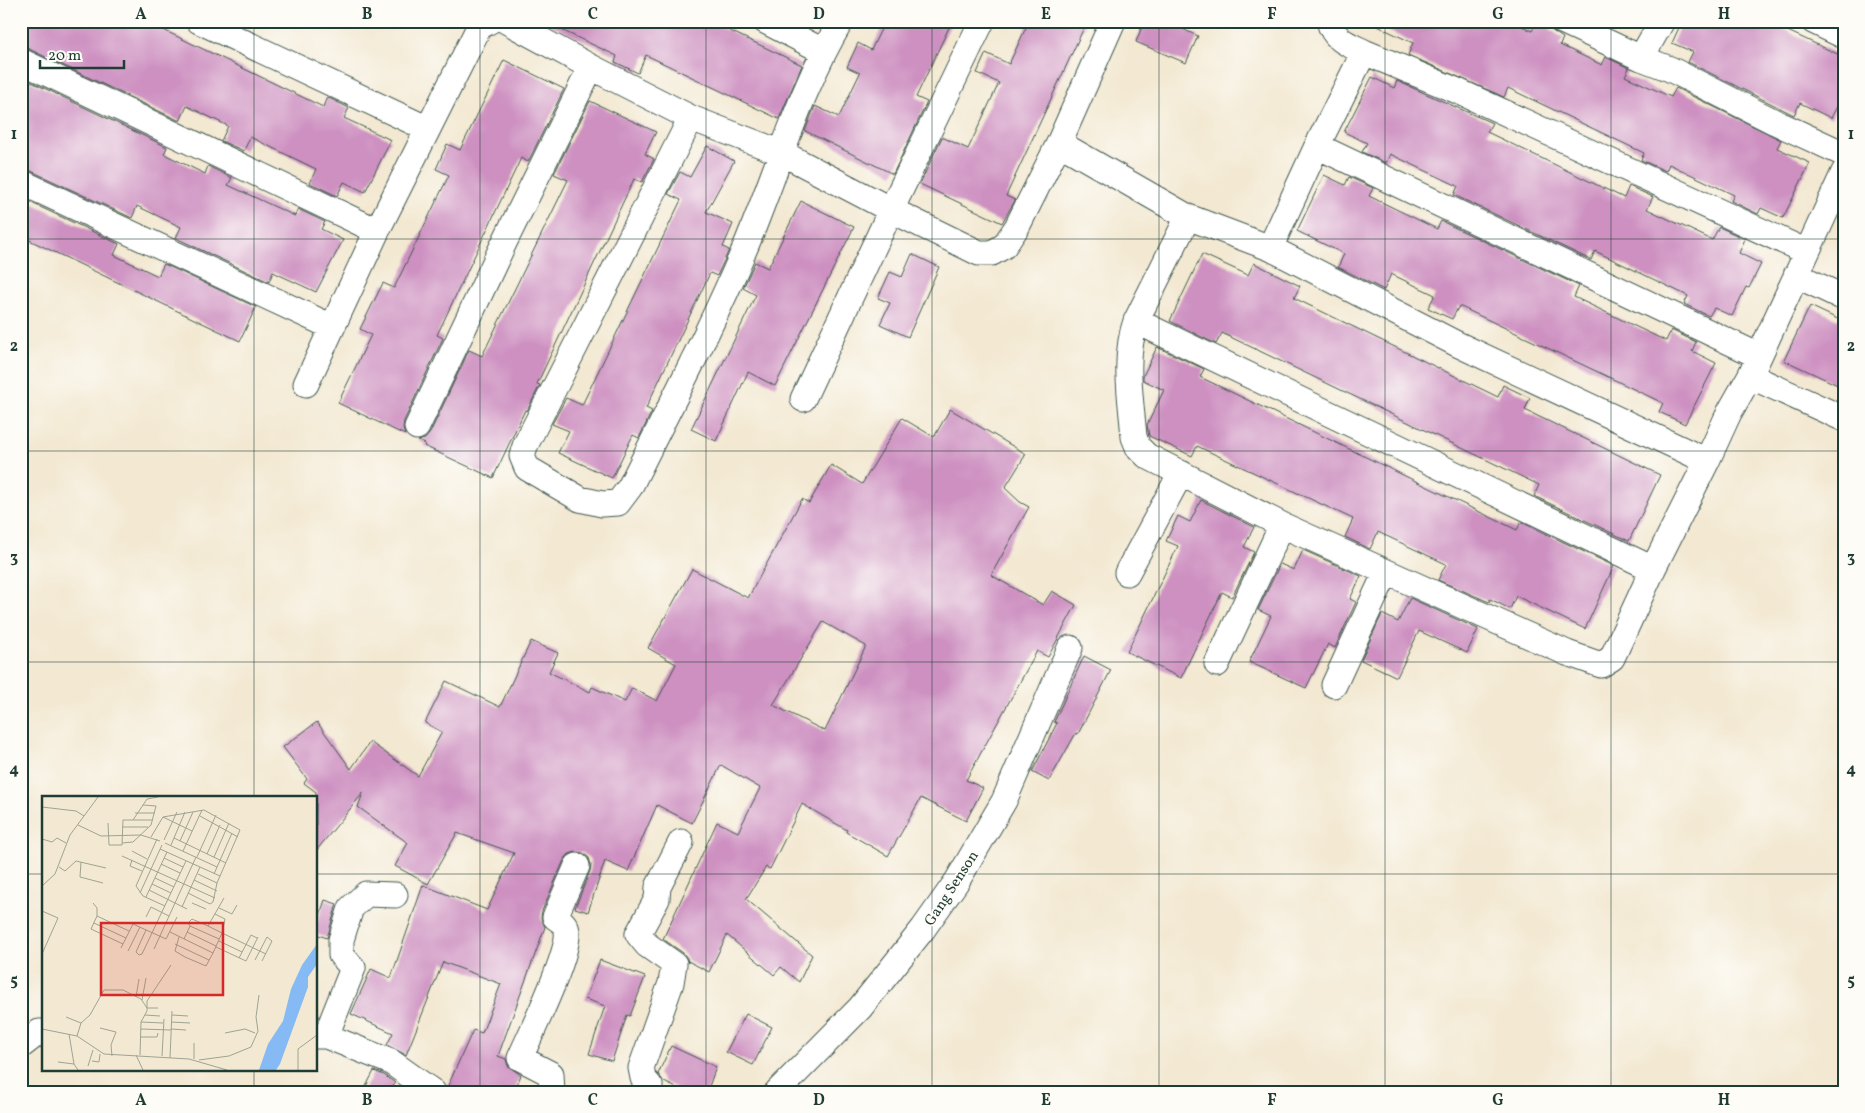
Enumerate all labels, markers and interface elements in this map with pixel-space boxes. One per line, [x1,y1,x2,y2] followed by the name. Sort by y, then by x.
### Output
[135,4,147,26] text: A
[362,4,373,26] text: B
[588,4,598,26] text: C
[813,4,825,26] text: D
[1041,4,1051,26] text: E
[1267,4,1277,26] text: F
[1492,4,1504,26] text: G
[1718,4,1730,26] text: H
[40,38,124,70] scale bar
[48,46,81,67] text: 20 m
[11,124,17,146] text: 1
[1848,124,1854,146] text: 1
[10,336,18,358] text: 2
[1847,336,1855,358] text: 2
[10,547,18,569] text: 3
[1847,547,1855,569] text: 3
[9,759,19,781] text: 4
[1846,759,1856,781] text: 4
[42,796,318,1070] inset map
[920,847,984,931] street label: Gang Senson
[10,970,18,992] text: 5
[1847,970,1855,992] text: 5
[135,1090,147,1112] text: A
[362,1090,373,1112] text: B
[588,1090,598,1112] text: C
[813,1090,825,1112] text: D
[1041,1090,1051,1112] text: E
[1267,1090,1277,1112] text: F
[1492,1090,1504,1112] text: G
[1718,1090,1730,1112] text: H

